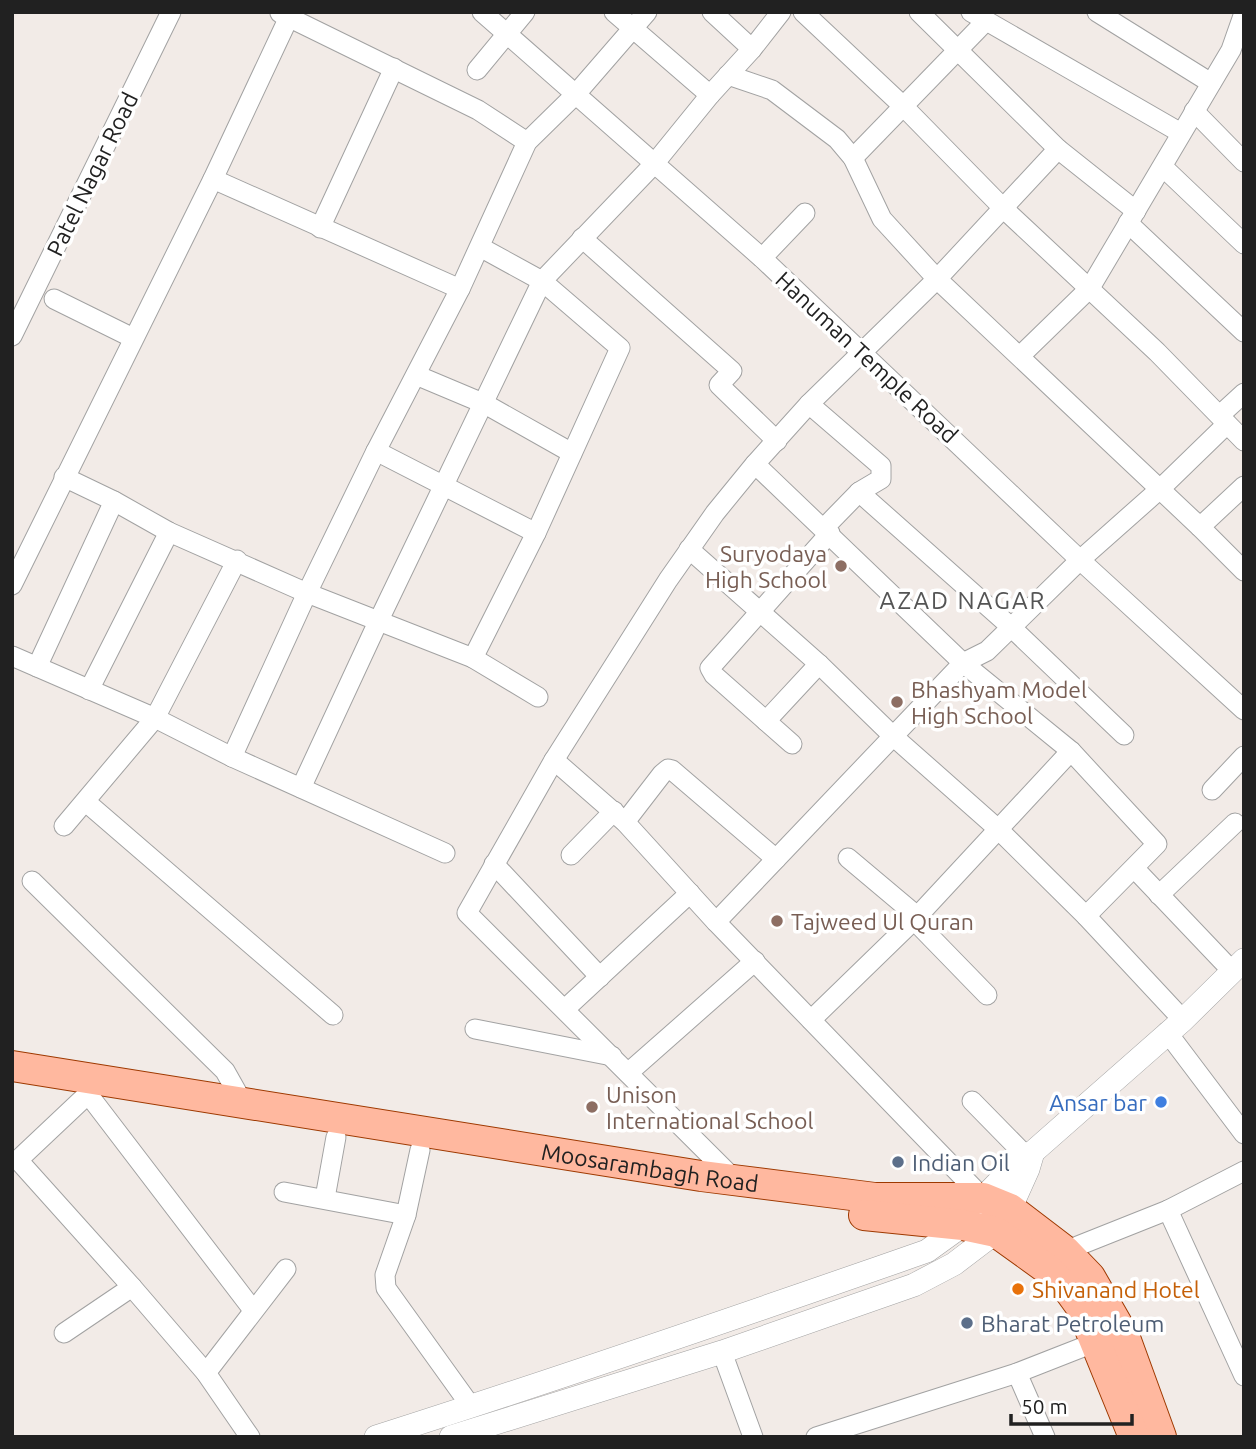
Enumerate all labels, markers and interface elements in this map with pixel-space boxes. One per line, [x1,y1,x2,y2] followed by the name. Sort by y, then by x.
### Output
[42,88,142,260] street label: Patel Nagar Road
[771,266,963,448] street label: Hanuman Temple Road
[705,541,827,592] place label: Suryodaya High School
[833,558,849,574] marker: Suryodaya High School
[879,587,1047,614] district label: AZAD NAGAR
[911,677,1087,728] place label: Bhashyam Model High School
[889,694,905,710] marker: Bhashyam Model High School
[791,909,974,934] place label: Tajweed Ul Quran
[769,913,785,929] marker: Tajweed Ul Quran
[606,1082,814,1133] place label: Unison International School
[1049,1090,1147,1115] place label: Ansar bar
[1153,1094,1169,1110] marker: Ansar bar
[584,1099,600,1115] marker: Unison International School
[540,1138,760,1196] street label: Moosarambagh Road
[912,1150,1010,1175] place label: Indian Oil
[890,1154,906,1170] marker: Indian Oil
[1032,1277,1200,1302] place label: Shivanand Hotel
[1010,1281,1026,1297] marker: Shivanand Hotel
[981,1311,1164,1336] place label: Bharat Petroleum
[959,1315,975,1331] marker: Bharat Petroleum
[1011,1382,1132,1426] scale bar
[1021,1394,1068,1418] text: 50 m

